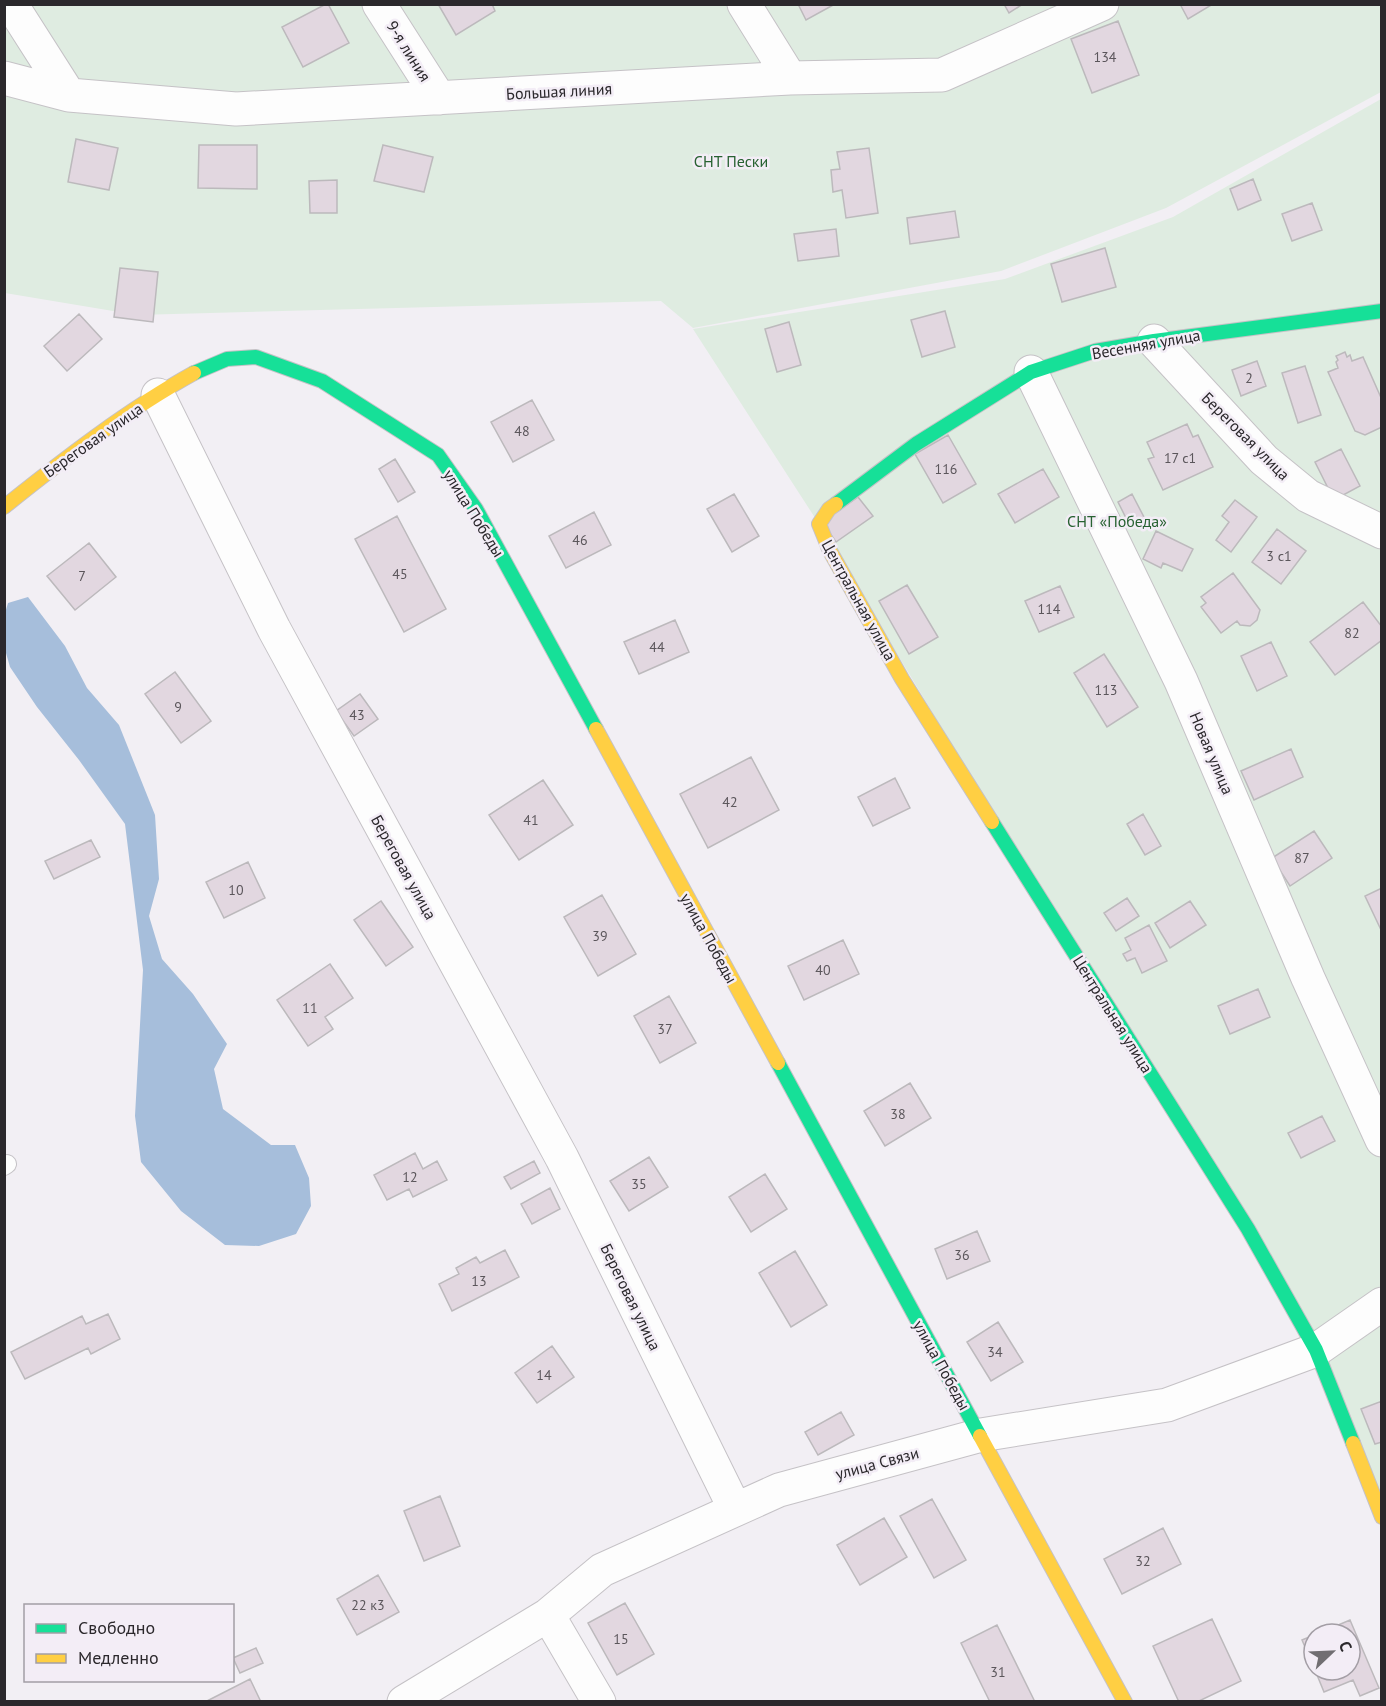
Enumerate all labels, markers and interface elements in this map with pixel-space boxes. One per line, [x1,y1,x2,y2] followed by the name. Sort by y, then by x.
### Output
[382,17,436,85] street label: 9-я линия
[1094,48,1117,66] house number: 134
[505,78,613,104] street label: Большая линия
[694,151,768,171] park label: СНТ Пески
[1090,325,1202,363] street label: Весенняя улица
[1245,369,1253,387] house number: 2
[1198,388,1294,484] street label: Береговая улица
[40,398,146,482] street label: Береговая улица
[514,422,530,440] house number: 48
[1164,449,1196,467] house number: 17 с1
[935,460,957,478] house number: 116
[439,465,509,561] street label: улица Победы
[1067,511,1167,531] park label: СНТ «Победа»
[572,531,588,549] house number: 46
[818,536,900,664] street label: Центральная улица
[1266,547,1292,565] house number: 3 с1
[392,565,408,583] house number: 45
[78,567,86,585] house number: 7
[1038,600,1061,618] house number: 114
[1344,624,1360,642] house number: 82
[649,638,665,656] house number: 44
[1095,681,1117,699] house number: 113
[174,698,182,716] house number: 9
[349,706,365,724] house number: 43
[1186,709,1238,797] street label: Новая улица
[722,793,738,811] house number: 42
[367,811,441,923] street label: Береговая улица
[523,811,539,829] house number: 41
[1294,849,1310,867] house number: 87
[228,881,244,899] house number: 10
[676,890,742,986] street label: улица Победы
[592,927,608,945] house number: 39
[1069,951,1157,1077] street label: Центральная улица
[815,961,831,979] house number: 40
[302,999,318,1017] house number: 11
[657,1020,673,1038] house number: 37
[890,1105,906,1123] house number: 38
[402,1168,418,1186] house number: 12
[631,1175,647,1193] house number: 35
[596,1240,666,1354] street label: Береговая улица
[954,1246,970,1264] house number: 36
[471,1272,487,1290] house number: 13
[909,1317,975,1413] street label: улица Победы
[987,1343,1003,1361] house number: 34
[536,1366,552,1384] house number: 14
[833,1442,921,1484] street label: улица Связи
[1135,1552,1151,1570] house number: 32
[351,1596,385,1614] house number: 22 к3
[24,1604,234,1682] legend
[78,1616,155,1639] text: Свободно
[1302,1622,1362,1682] north arrow
[613,1630,629,1648] house number: 15
[1335,1638,1357,1654] text: С
[78,1646,159,1669] text: Медленно
[990,1663,1006,1681] house number: 31

